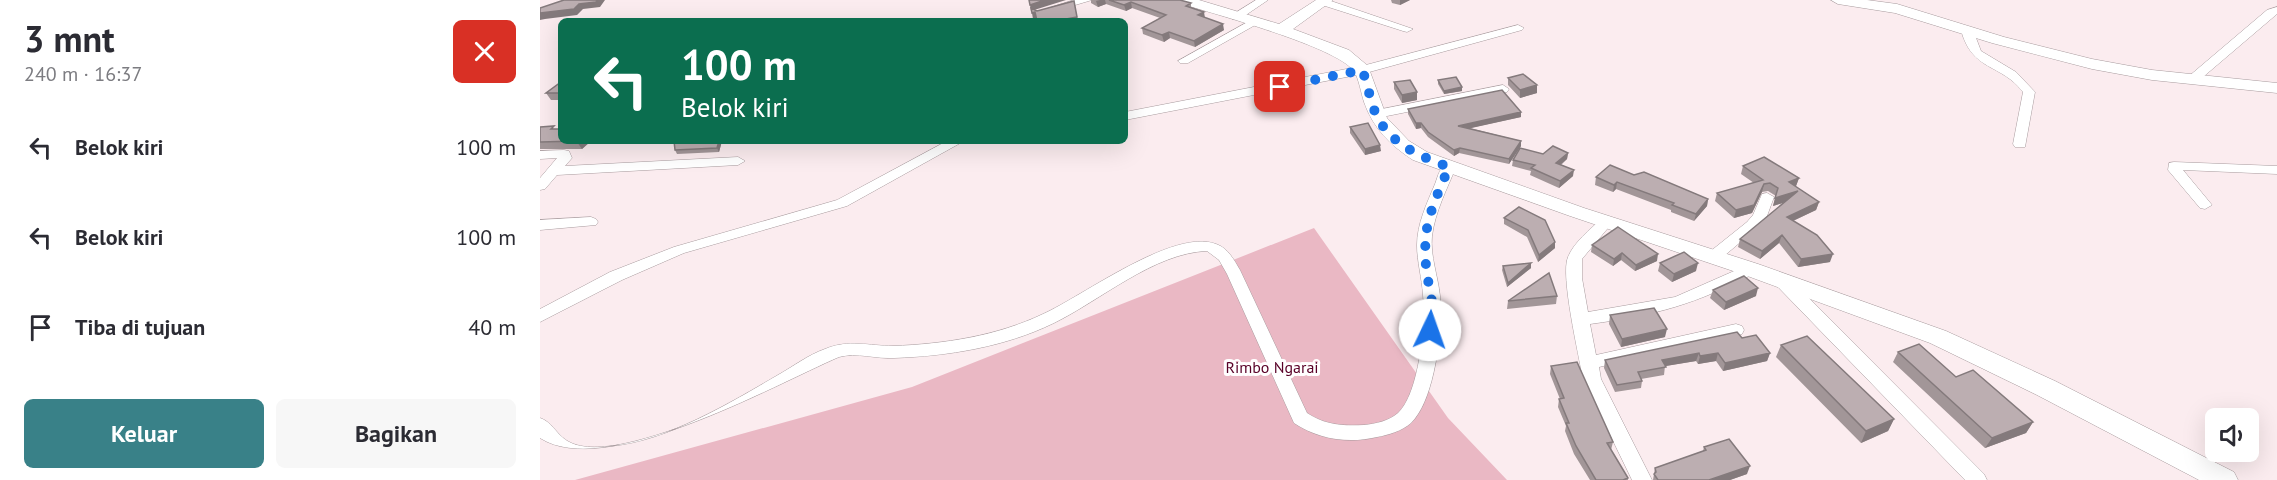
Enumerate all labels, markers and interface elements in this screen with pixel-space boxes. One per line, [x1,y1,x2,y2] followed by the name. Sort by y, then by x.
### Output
[24,15,115,62] text: 3 mnt
[453,20,516,83] button: close
[681,37,797,92] text: 100 m
[582,42,660,120] icon: left
[24,61,142,87] text: 240 m · 16:37
[1254,61,1305,112] pin
[1263,70,1296,103] icon: arrive
[681,90,789,124] text: Belok kiri
[24,131,57,164] icon: left
[75,133,164,161] text: Belok kiri
[456,133,516,161] text: 100 m
[24,221,57,254] icon: left
[75,223,164,251] text: Belok kiri
[456,223,516,251] text: 100 m
[1398,298,1462,362] position arrow
[24,311,57,344] icon: arrive
[75,313,205,341] text: Tiba di tujuan
[468,313,516,341] text: 40 m
[1225,357,1319,377] park label: Rimbo Ngarai
[24,399,264,468] button: Keluar
[276,399,516,468] button: Bagikan
[2205,408,2259,462] map controls
[2205,408,2259,462] button: sound

